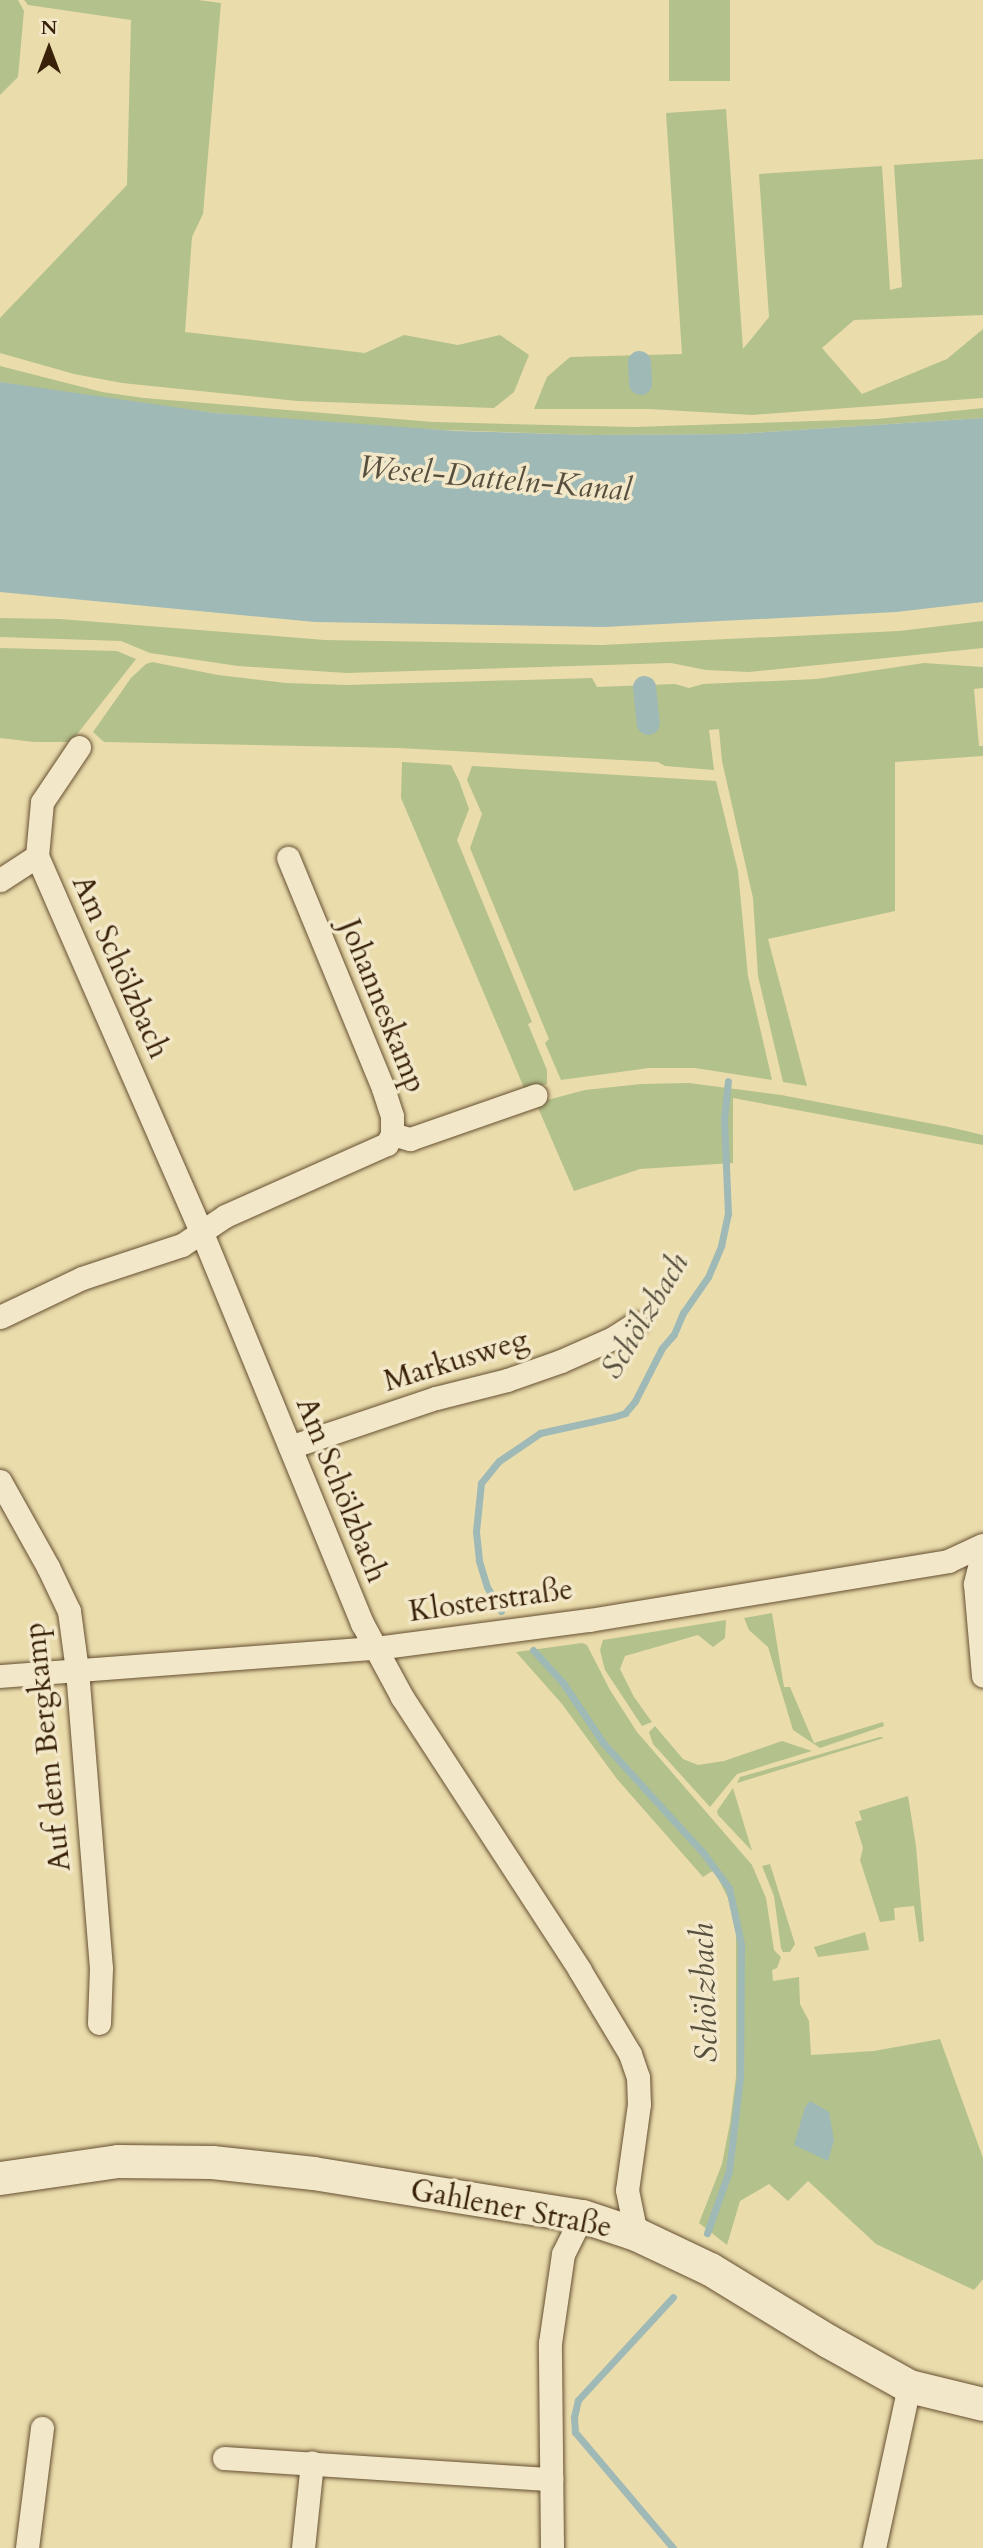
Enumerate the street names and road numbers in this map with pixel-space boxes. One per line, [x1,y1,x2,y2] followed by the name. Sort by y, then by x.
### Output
[64,870,176,1064] street label: Am Schölzbach
[331,914,433,1098] street label: Johanneskamp
[379,1322,533,1400] street label: Markusweg
[288,1392,394,1588] street label: Am Schölzbach
[407,1572,575,1630] street label: Klosterstraße
[17,1621,79,1873] street label: Auf dem Bergkamp
[407,2172,615,2246] street label: Gahlener Straße

